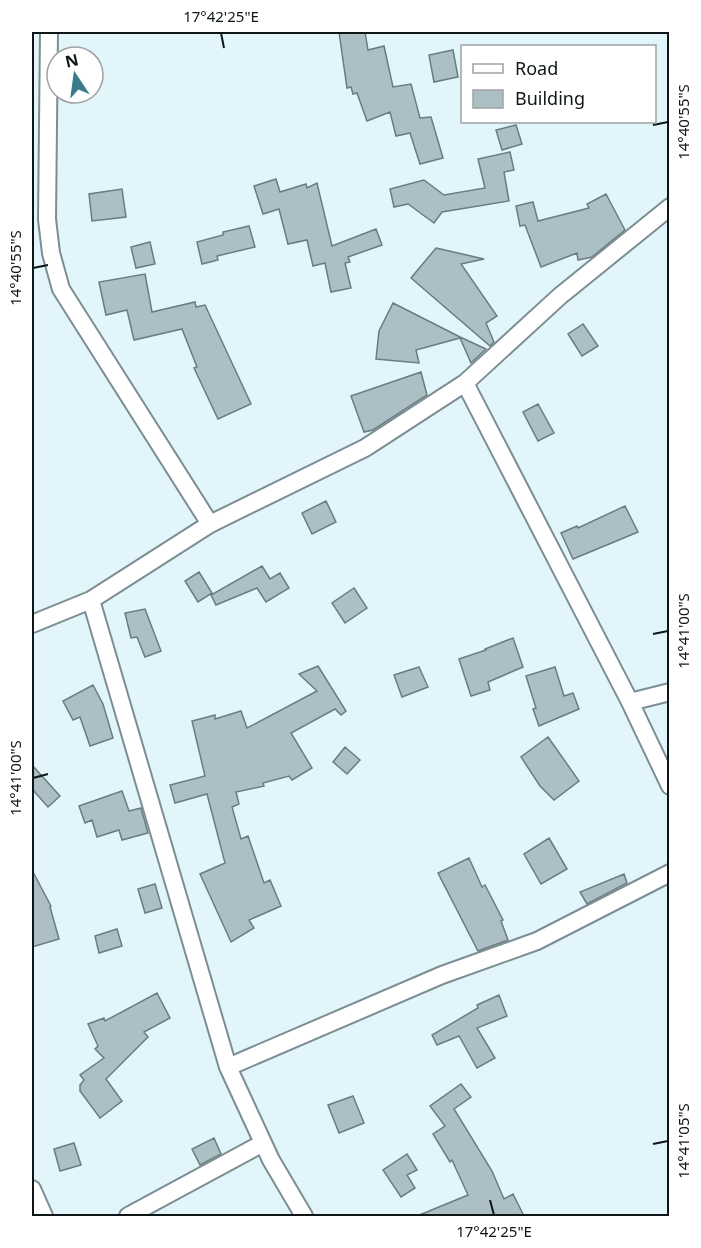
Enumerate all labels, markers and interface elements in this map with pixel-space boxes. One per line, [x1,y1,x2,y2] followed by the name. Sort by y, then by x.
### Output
[183,6,259,26] text: 17°42'25"E
[45,45,105,105] north arrow
[461,45,656,123] legend
[63,48,80,73] text: N
[515,56,558,80] text: Road
[673,84,693,160] text: 14°40'55"S
[515,86,585,110] text: Building
[5,230,25,306] text: 14°40'55"S
[673,593,693,669] text: 14°41'00"S
[5,740,25,816] text: 14°41'00"S
[673,1103,693,1179] text: 14°41'05"S
[456,1221,532,1241] text: 17°42'25"E

